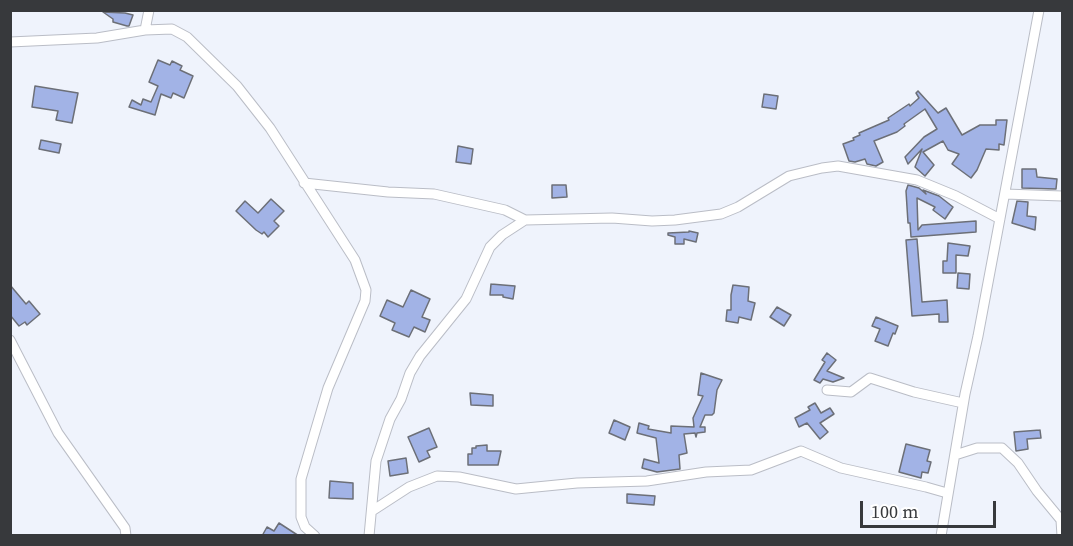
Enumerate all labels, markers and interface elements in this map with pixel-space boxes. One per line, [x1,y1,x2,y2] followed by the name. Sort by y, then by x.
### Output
[863,489,1000,527] scale bar
[871,499,918,524] text: 100 m

